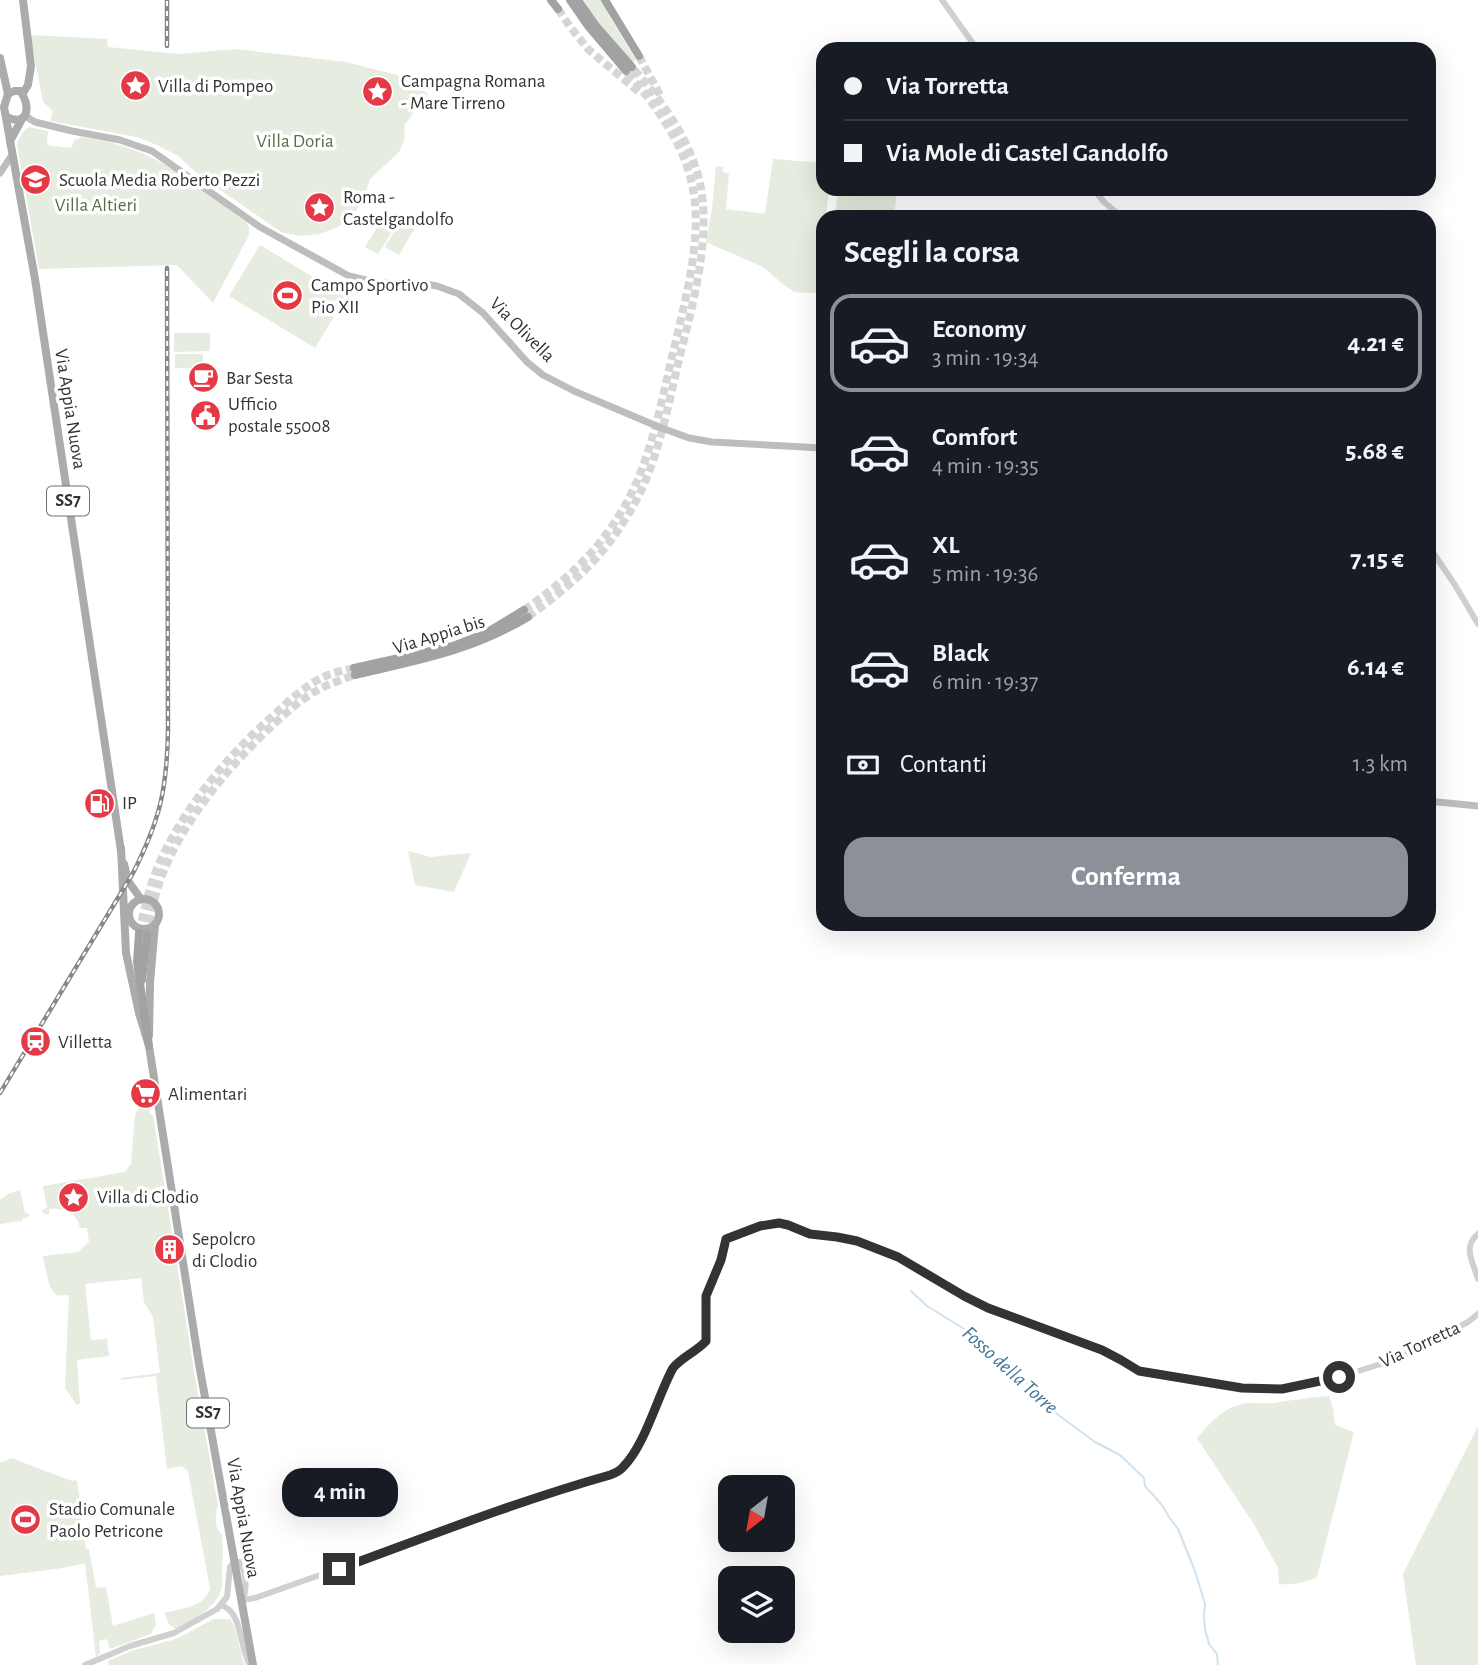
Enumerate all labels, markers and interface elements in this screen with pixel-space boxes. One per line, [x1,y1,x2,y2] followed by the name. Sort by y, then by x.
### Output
[118,69,152,103] place icon: Villa di Pompeo
[401,72,546,113] place label: Campagna Romana - Mare Tirreno
[886,73,1009,99] text: Via Torretta
[361,75,395,109] place icon: Campagna Romana - Mare Tirreno
[158,77,273,96] place label: Villa di Pompeo
[256,132,334,151] park label: Villa Doria
[886,140,1168,166] text: Via Mole di Castel Gandolfo
[19,163,53,197] school or university icon: Scuola Media Roberto Pezzi
[59,171,260,190] place label: Scuola Media Roberto Pezzi
[343,188,454,229] place label: Roma - Castelgandolfo
[303,191,337,225] place icon: Roma - Castelgandolfo
[55,196,137,215] park label: Villa Altieri
[844,236,1020,268] text: Scegli la corsa
[311,276,428,317] place label: Campo Sportivo Pio XII
[271,279,305,313] sports icon: Campo Sportivo Pio XII
[486,294,558,366] street label: Via Olivella
[848,312,911,375] icon: car
[932,316,1026,342] text: Economy
[1347,330,1404,356] text: 4.21 €
[51,347,89,471] street label: Via Appia Nuova
[932,347,1039,370] text: 3 min · 19:34
[186,361,220,395] cafe icon: Bar Sesta
[226,369,294,388] place label: Bar Sesta
[228,395,330,436] place label: Ufficio postale 55008
[188,398,222,432] public building icon: Ufficio postale 55008
[848,420,911,483] icon: car
[932,424,1017,450] text: Comfort
[1345,438,1404,464] text: 5.68 €
[932,455,1039,478] text: 4 min · 19:35
[47,486,89,516] road number: SS7
[848,528,911,591] icon: car
[932,532,959,558] text: XL
[1350,546,1404,572] text: 7.15 €
[932,563,1038,586] text: 5 min · 19:36
[391,612,487,658] street label: Via Appia bis
[848,636,911,699] icon: car
[932,640,989,666] text: Black
[1347,654,1404,680] text: 6.14 €
[932,671,1038,694] text: 6 min · 19:37
[844,746,882,784] icon: cash
[900,751,987,777] text: Contanti
[1353,753,1408,776] text: 1.3 km
[82,786,116,820] fuel station icon: IP
[122,794,137,813] place label: IP
[844,837,1408,917] button: Conferma
[18,1025,52,1059] station icon: Villetta
[58,1033,113,1052] place label: Villetta
[128,1077,162,1111] supermarket icon: Alimentari
[168,1085,247,1104] place label: Alimentari
[57,1180,91,1214] place icon: Villa di Clodio
[97,1188,199,1207] place label: Villa di Clodio
[192,1230,257,1271] place label: Sepolcro di Clodio
[152,1233,186,1267] building icon: Sepolcro di Clodio
[1377,1318,1463,1372] street label: Via Torretta
[958,1322,1062,1418] water label: Fosso della Torre
[1323,1361,1355,1393] route start
[187,1398,229,1428] road number: SS7
[223,1456,263,1580] street label: Via Appia Nuova
[281,1468,397,1516] callout: 4 min
[718,1475,794,1552] north arrow
[718,1475,795,1643] map controls
[314,1481,366,1504] text: 4 min
[49,1500,175,1541] place label: Stadio Comunale Paolo Petricone
[9,1503,43,1537] sports icon: Stadio Comunale Paolo Petricone
[323,1553,355,1585] route end
[718,1566,795,1643] button: layers

